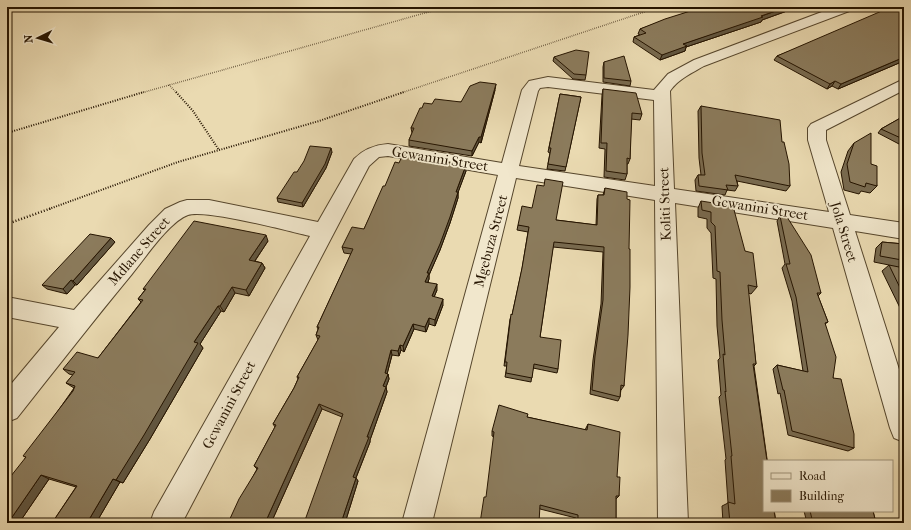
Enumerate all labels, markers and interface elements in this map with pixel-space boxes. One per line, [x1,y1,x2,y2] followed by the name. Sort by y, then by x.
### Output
[18,18,58,58] north arrow
[22,33,35,44] text: N
[391,143,489,175] street label: Gcwanini Street
[655,167,675,241] street label: Koliti Street
[711,192,809,224] street label: Gcwanini Street
[470,193,512,289] street label: Mgebuza Street
[826,199,861,264] street label: Jola Street
[105,213,173,289] street label: Mdlane Street
[199,358,259,452] street label: Gcwanini Street
[763,460,893,512] legend
[799,469,826,483] text: Road
[799,489,844,503] text: Building

